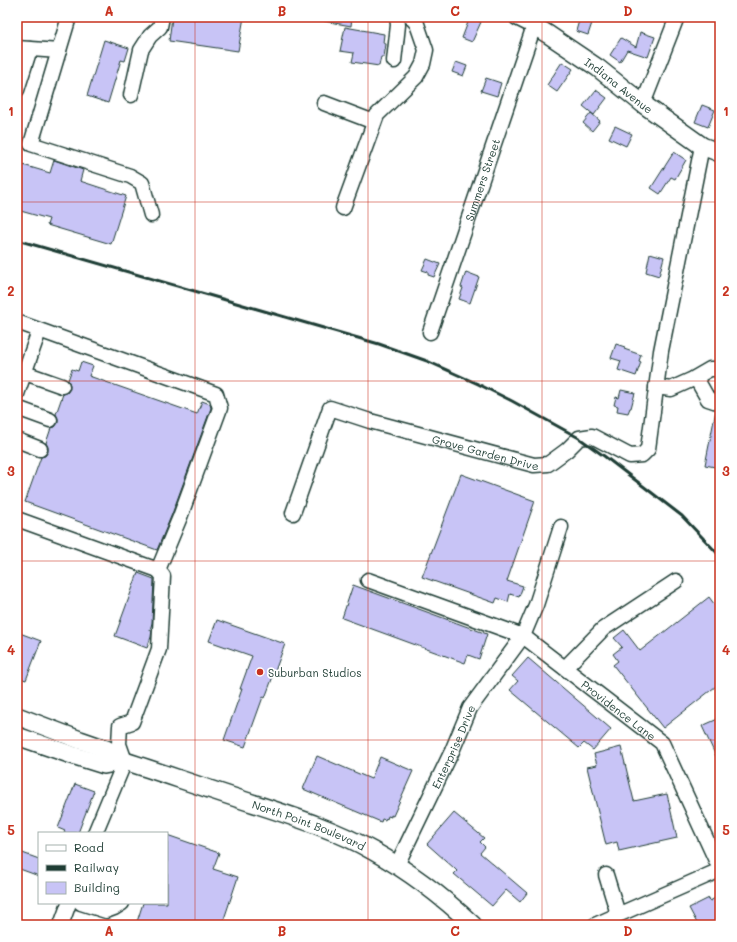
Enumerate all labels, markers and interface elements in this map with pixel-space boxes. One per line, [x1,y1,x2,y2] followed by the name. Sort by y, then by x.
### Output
[104,2,114,19] text: A
[278,2,287,19] text: B
[450,2,460,19] text: C
[623,2,633,19] text: D
[582,54,656,116] street label: Indiana Avenue
[8,102,14,119] text: 1
[723,102,729,119] text: 1
[461,136,503,223] street label: Summers Street
[7,282,15,299] text: 2
[722,282,730,299] text: 2
[431,431,539,473] street label: Grove Garden Drive
[7,462,15,479] text: 3
[722,462,730,479] text: 3
[7,641,15,658] text: 4
[722,641,730,658] text: 4
[268,665,362,680] place label: Suburban Studios
[255,667,265,677] marker: Suburban Studios
[579,676,660,744] street label: Providence Lane
[428,702,478,791] street label: Enterprise Drive
[250,796,368,853] street label: North Point Boulevard
[7,821,15,838] text: 5
[722,821,730,838] text: 5
[38,832,168,904] legend
[74,839,104,855] text: Road
[74,859,119,875] text: Railway
[74,879,120,895] text: Building
[104,922,114,939] text: A
[278,922,287,939] text: B
[450,922,460,939] text: C
[623,922,633,939] text: D

